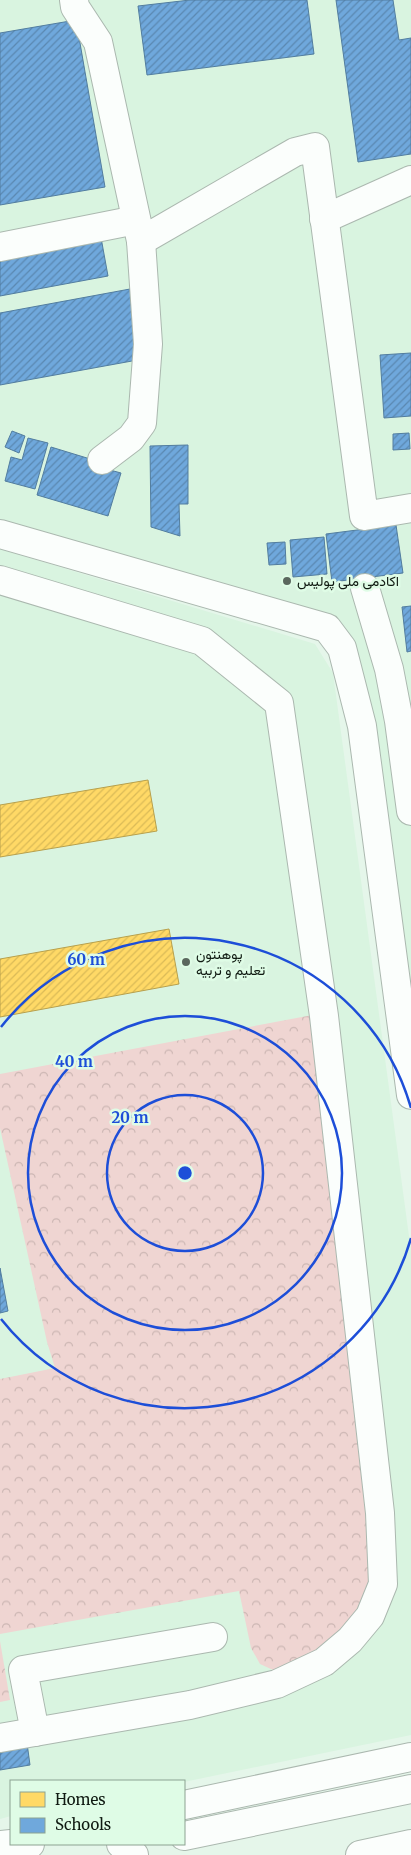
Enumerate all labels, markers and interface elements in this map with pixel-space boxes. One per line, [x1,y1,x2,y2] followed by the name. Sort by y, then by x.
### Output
[297,572,399,591] place label: اکادمی ملی پولیس
[281,575,293,587] marker: اکادمی ملی پولیس
[196,945,265,979] place label: پوهنتون تعلیم و تربیه
[67,950,105,969] text: 60 m
[180,956,192,968] marker: پوهنتون تعلیم و تربیه
[55,1052,93,1071] text: 40 m
[111,1108,149,1127] text: 20 m
[176,1164,194,1182] centre of rings
[10,1780,185,1845] legend
[55,1790,106,1809] text: Homes
[55,1815,111,1834] text: Schools

